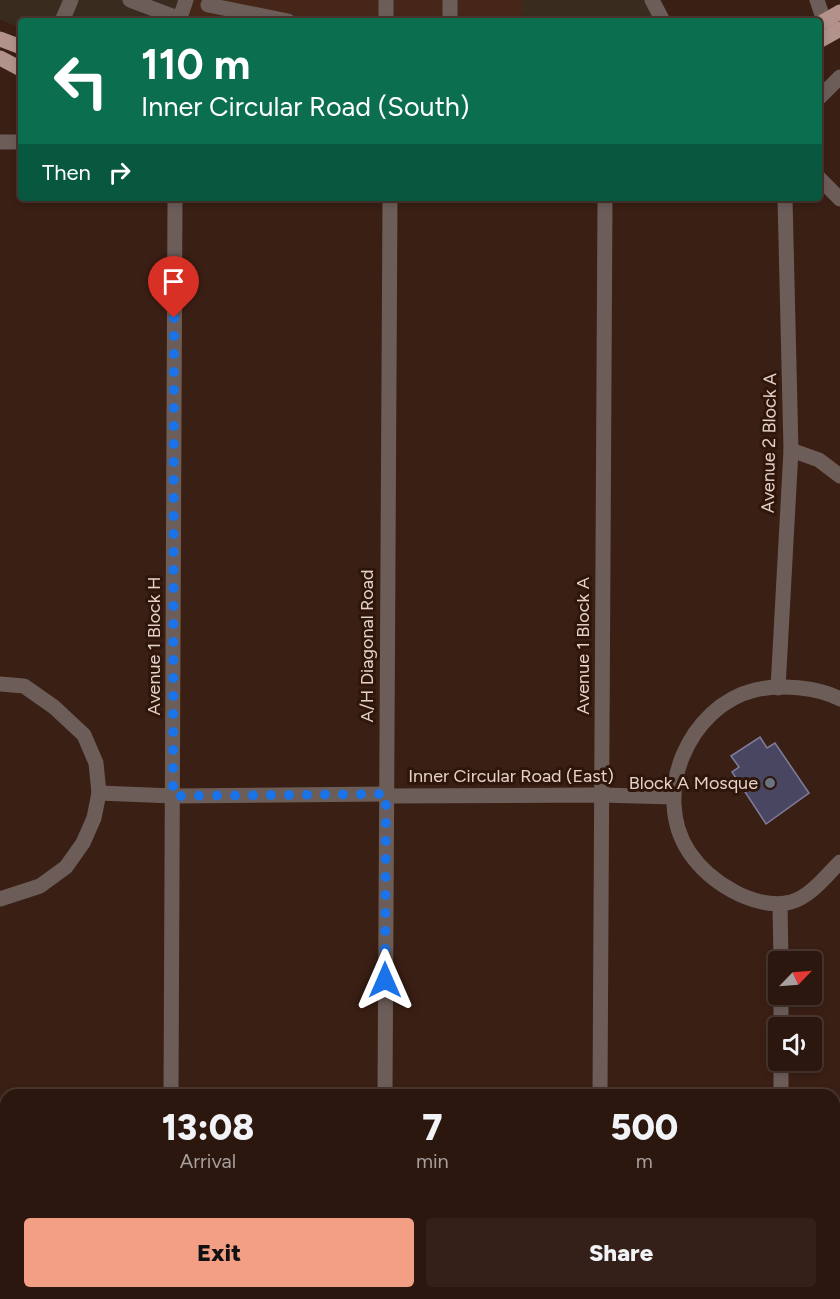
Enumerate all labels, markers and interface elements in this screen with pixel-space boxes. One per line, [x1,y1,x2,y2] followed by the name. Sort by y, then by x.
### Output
[141,39,250,90] text: 110 m
[42,42,120,120] icon: left
[141,90,469,123] text: Inner Circular Road (South)
[103,156,136,189] icon: right
[42,159,91,186] text: Then
[148,256,199,318] pin
[157,265,190,298] icon: arrive
[757,373,781,513] street label: Avenue 2 Block A
[356,570,378,722] street label: A/H Diagonal Road
[143,576,165,716] street label: Avenue 1 Block H
[572,577,594,715] street label: Avenue 1 Block A
[408,765,614,787] street label: Inner Circular Road (East)
[629,772,758,794] place label: Block A Mosque
[763,776,777,790] marker: Block A Mosque
[353,948,417,1012] position arrow
[768,951,822,1005] north arrow
[768,951,822,1071] map controls
[768,1017,822,1071] button: sound
[162,1106,254,1149] text: 13:08
[422,1106,442,1149] text: 7
[610,1106,678,1149] text: 500
[180,1149,236,1173] text: Arrival
[416,1149,449,1173] text: min
[636,1149,653,1173] text: m
[24,1218,414,1287] button: Exit
[426,1218,816,1287] button: Share

